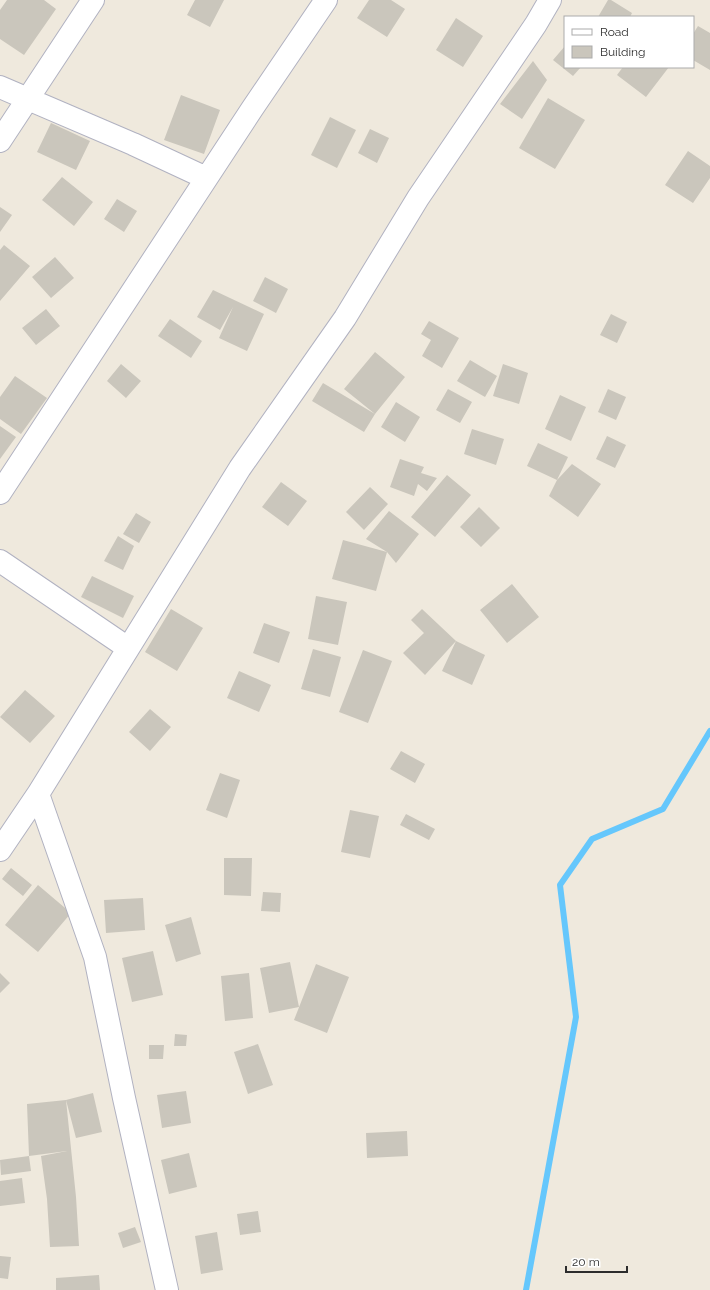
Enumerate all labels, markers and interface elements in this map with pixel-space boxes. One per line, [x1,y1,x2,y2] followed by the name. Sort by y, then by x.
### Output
[564,16,694,68] legend
[600,25,629,39] text: Road
[600,45,646,59] text: Building
[566,1248,627,1274] scale bar
[572,1255,600,1269] text: 20 m

